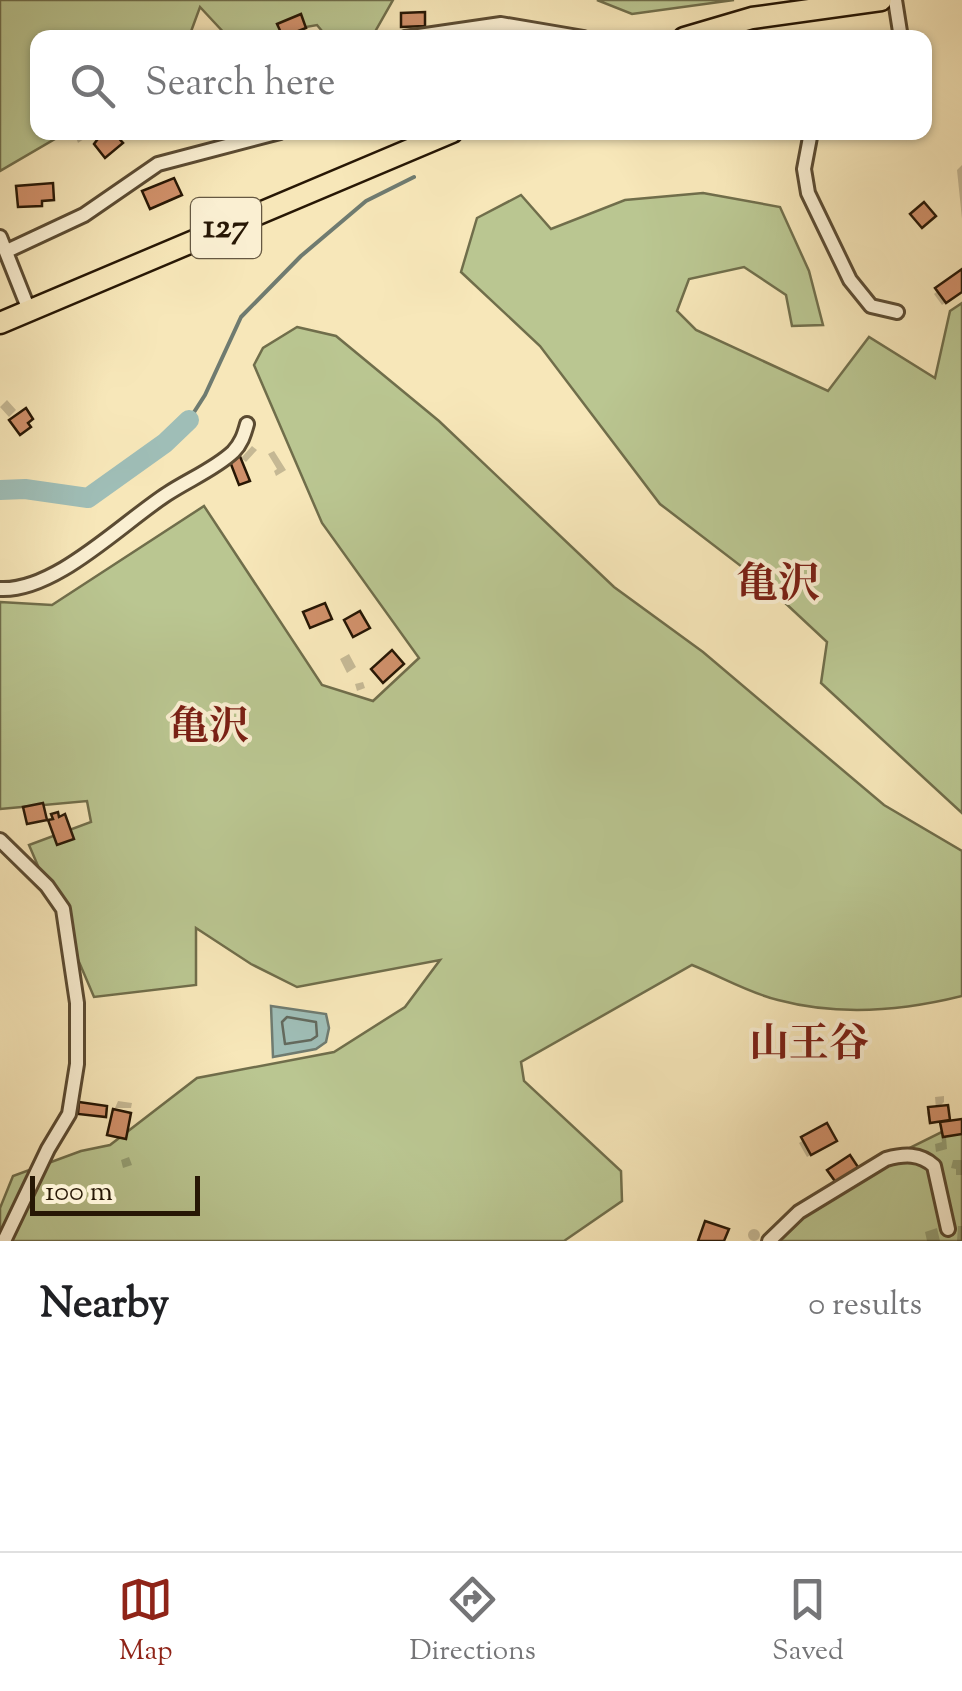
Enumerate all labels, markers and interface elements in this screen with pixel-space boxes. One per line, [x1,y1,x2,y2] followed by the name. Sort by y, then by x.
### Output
[30,30,932,140] search box
[65,58,120,113] icon: search
[145,58,336,112] text: Search here
[191,198,261,258] road number: 127
[736,557,820,617] district label: 亀沢
[169,701,249,758] district label: 亀沢
[749,1018,869,1075] district label: 山王谷
[30,1171,200,1216] scale bar
[45,1173,113,1213] text: 100 m
[40,1276,169,1336] text: Nearby
[808,1283,922,1329] text: 0 results
[118,1572,173,1672] tab: Map
[409,1572,536,1672] tab: Directions
[772,1572,844,1672] tab: Saved

